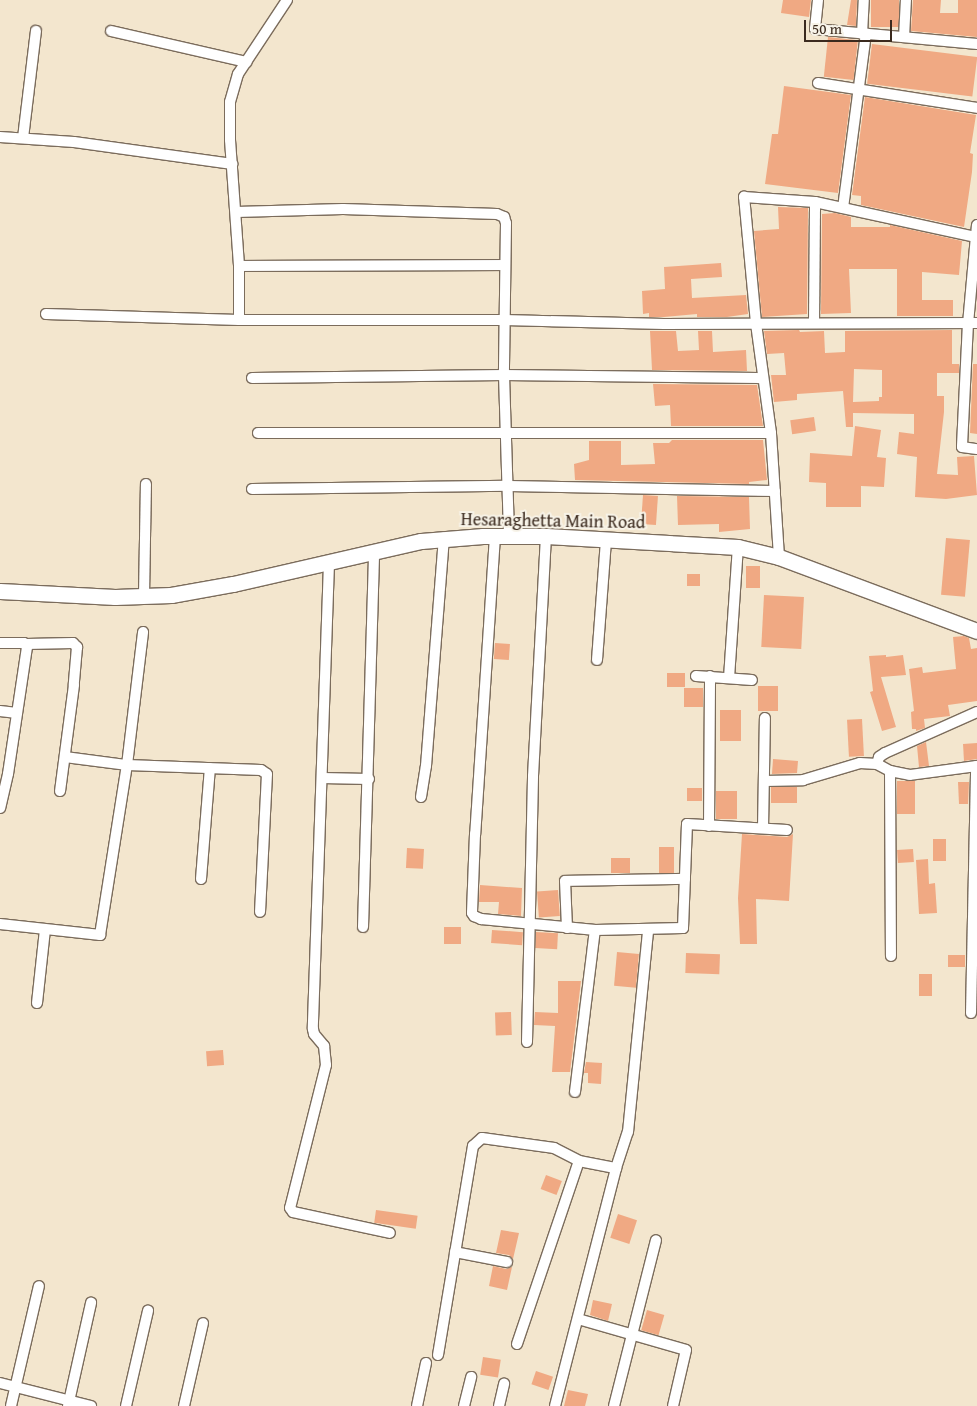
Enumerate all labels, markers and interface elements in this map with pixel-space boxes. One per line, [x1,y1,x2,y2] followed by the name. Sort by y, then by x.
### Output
[807,10,894,42] scale bar
[812,18,842,39] text: 50 m
[461,509,645,533] street label: Hesaraghetta Main Road

